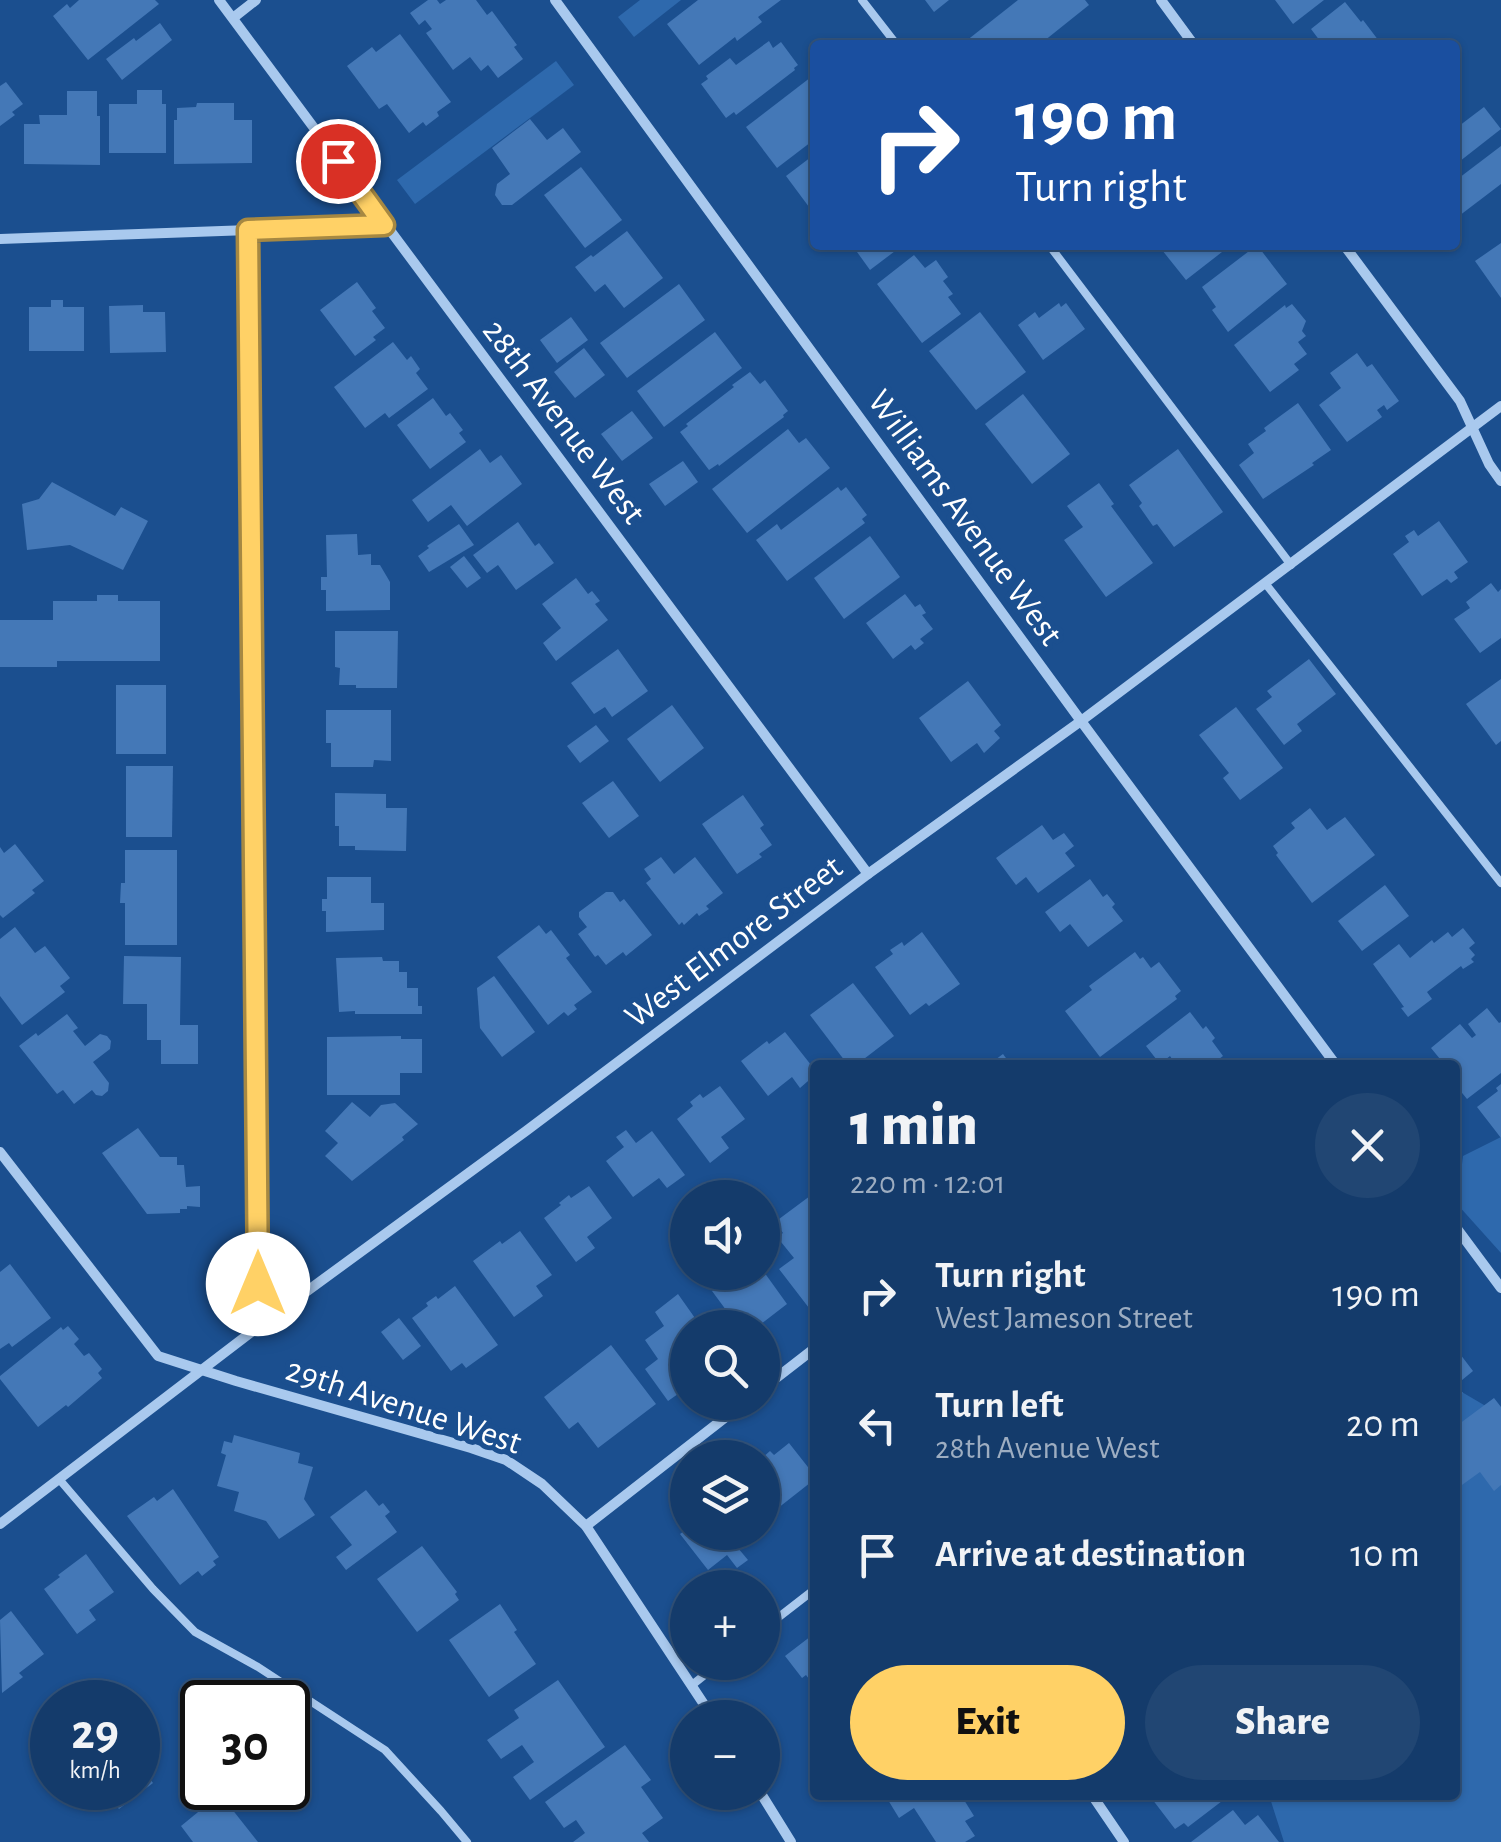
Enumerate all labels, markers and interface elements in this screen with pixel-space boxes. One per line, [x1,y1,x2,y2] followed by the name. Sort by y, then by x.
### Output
[850,80,980,210] icon: right
[1015,83,1178,153] text: 190 m
[296,119,381,204] pin
[311,134,366,189] icon: arrive
[1015,165,1187,210] text: Turn right
[476,313,652,530] street label: 28th Avenue West
[861,384,1069,652] street label: Williams Avenue West
[619,849,849,1035] street label: West Elmore Street
[1315,1093,1420,1198] button: close
[850,1096,978,1156] text: 1 min
[850,1167,1006,1199] text: 220 m · 12:01
[670,1180,780,1810] map controls
[670,1180,780,1290] button: sound
[206,1232,310,1336] position arrow
[935,1257,1085,1295] text: Turn right
[850,1268,905,1323] icon: right
[1332,1276,1420,1314] text: 190 m
[935,1302,1193,1334] text: West Jameson Street
[670,1310,780,1420] button: search
[281,1352,526,1461] street label: 29th Avenue West
[935,1387,1063,1425] text: Turn left
[850,1398,905,1453] icon: left
[1346,1406,1420,1444] text: 20 m
[935,1432,1159,1464] text: 28th Avenue West
[670,1440,780,1550] button: layers
[850,1528,905,1583] icon: arrive
[935,1536,1246,1574] text: Arrive at destination
[1350,1536,1420,1574] text: 10 m
[670,1570,780,1680] button: +
[850,1665,1125,1780] button: Exit
[1145,1665,1420,1780] button: Share
[180,1680,310,1810] speed limit sign: 30
[670,1700,780,1810] button: −
[71,1708,119,1758] text: 29
[69,1758,121,1783] text: km/h

